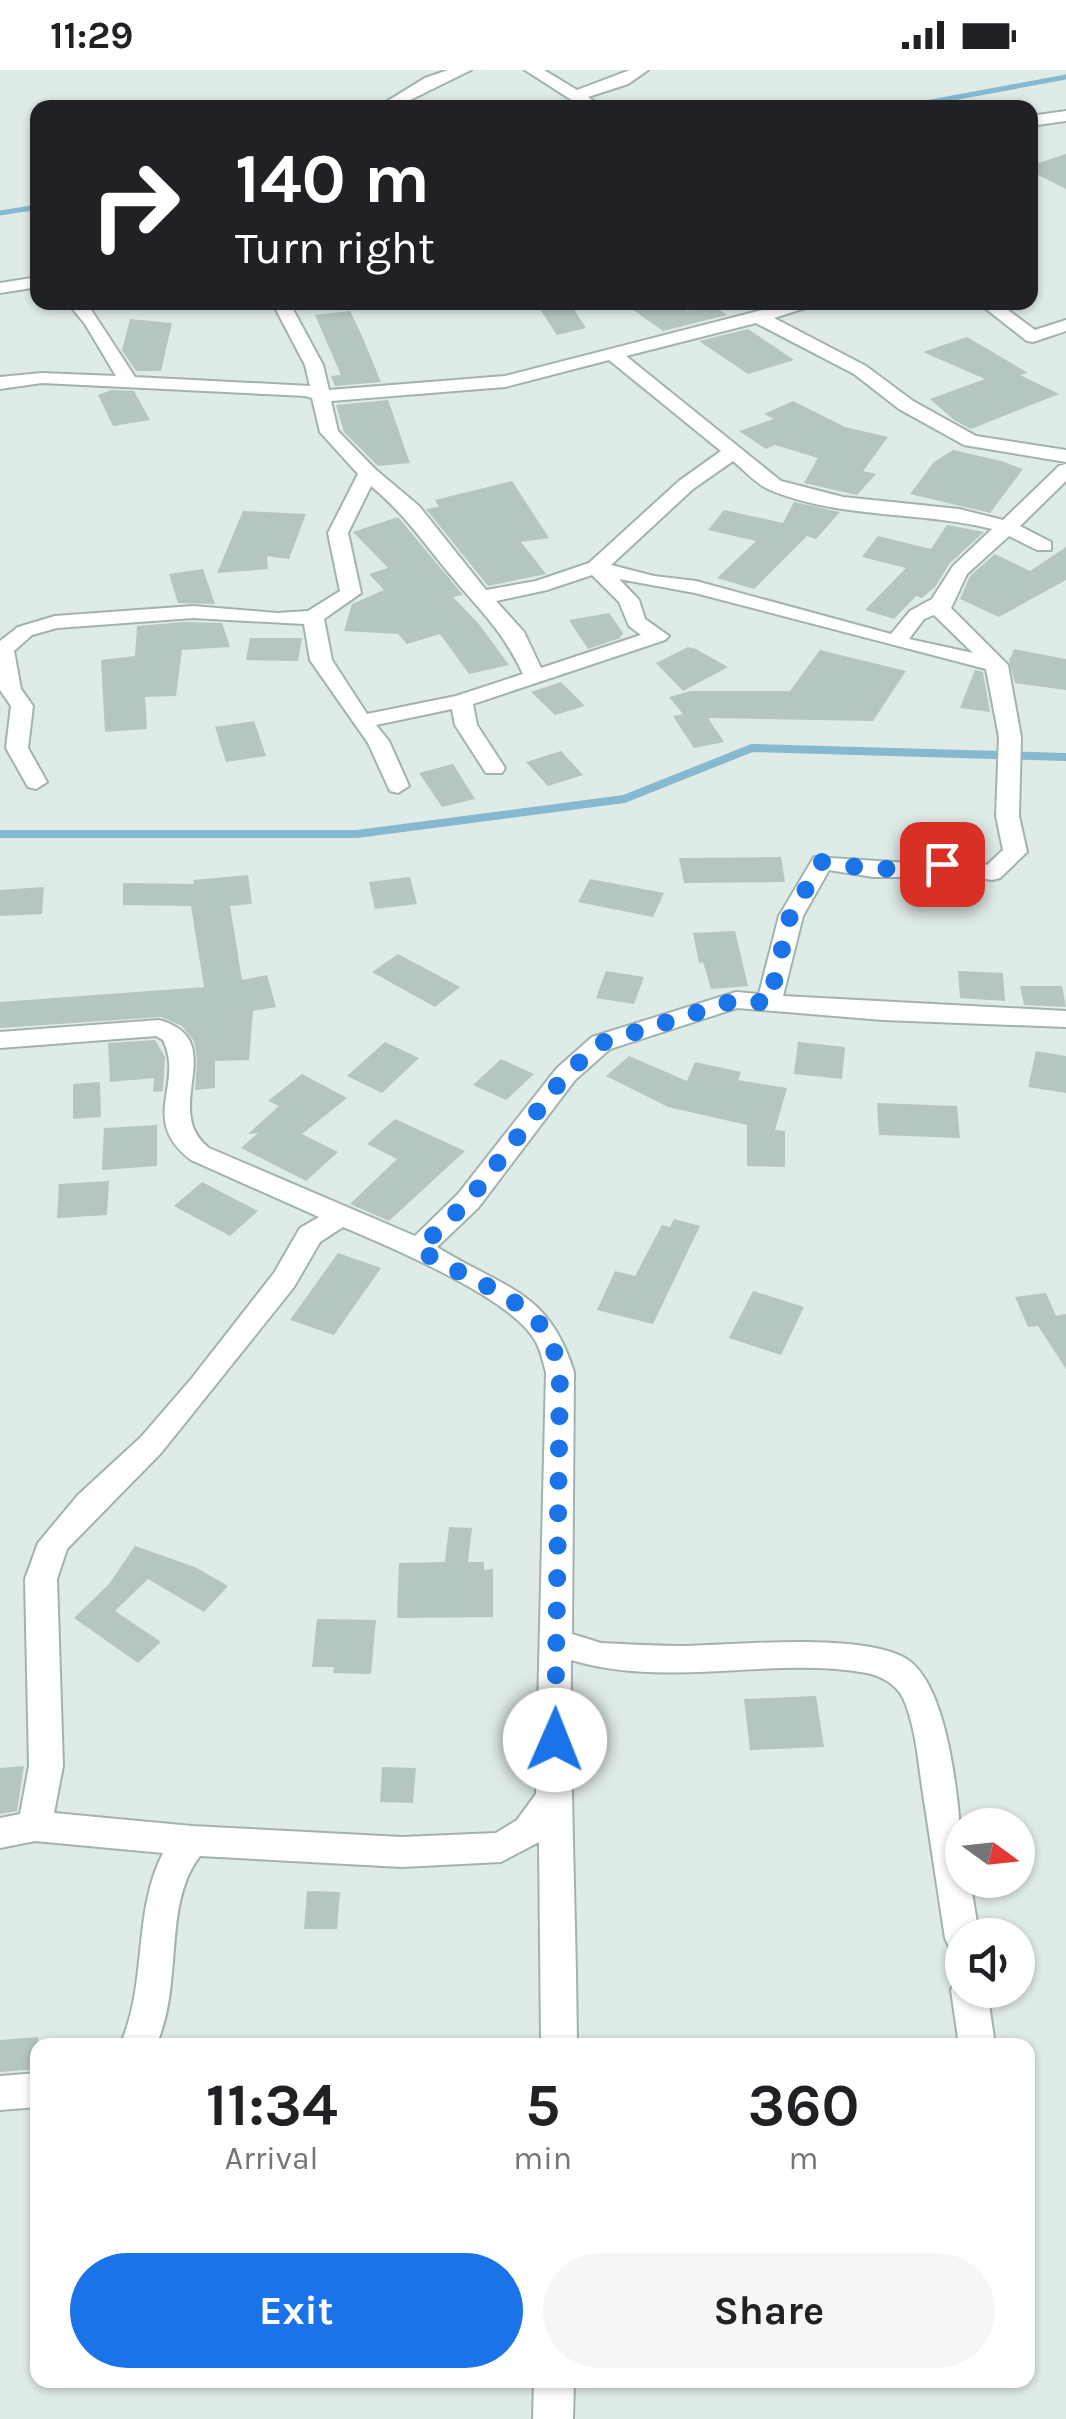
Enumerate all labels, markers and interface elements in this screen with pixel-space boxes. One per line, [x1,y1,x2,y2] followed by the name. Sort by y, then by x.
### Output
[50,13,134,58] text: 11:29
[235,138,430,220] text: 140 m
[70,140,200,270] icon: right
[235,222,435,274] text: Turn right
[900,822,985,907] pin
[915,837,970,892] icon: arrive
[503,1688,607,1792] position arrow
[945,1808,1035,1898] north arrow
[945,1808,1035,2008] map controls
[945,1918,1035,2008] button: sound
[206,2070,338,2140] text: 11:34
[525,2070,560,2140] text: 5
[748,2070,859,2140] text: 360
[225,2140,318,2177] text: Arrival
[513,2140,572,2177] text: min
[789,2140,818,2177] text: m
[70,2253,523,2368] button: Exit
[543,2253,995,2368] button: Share

